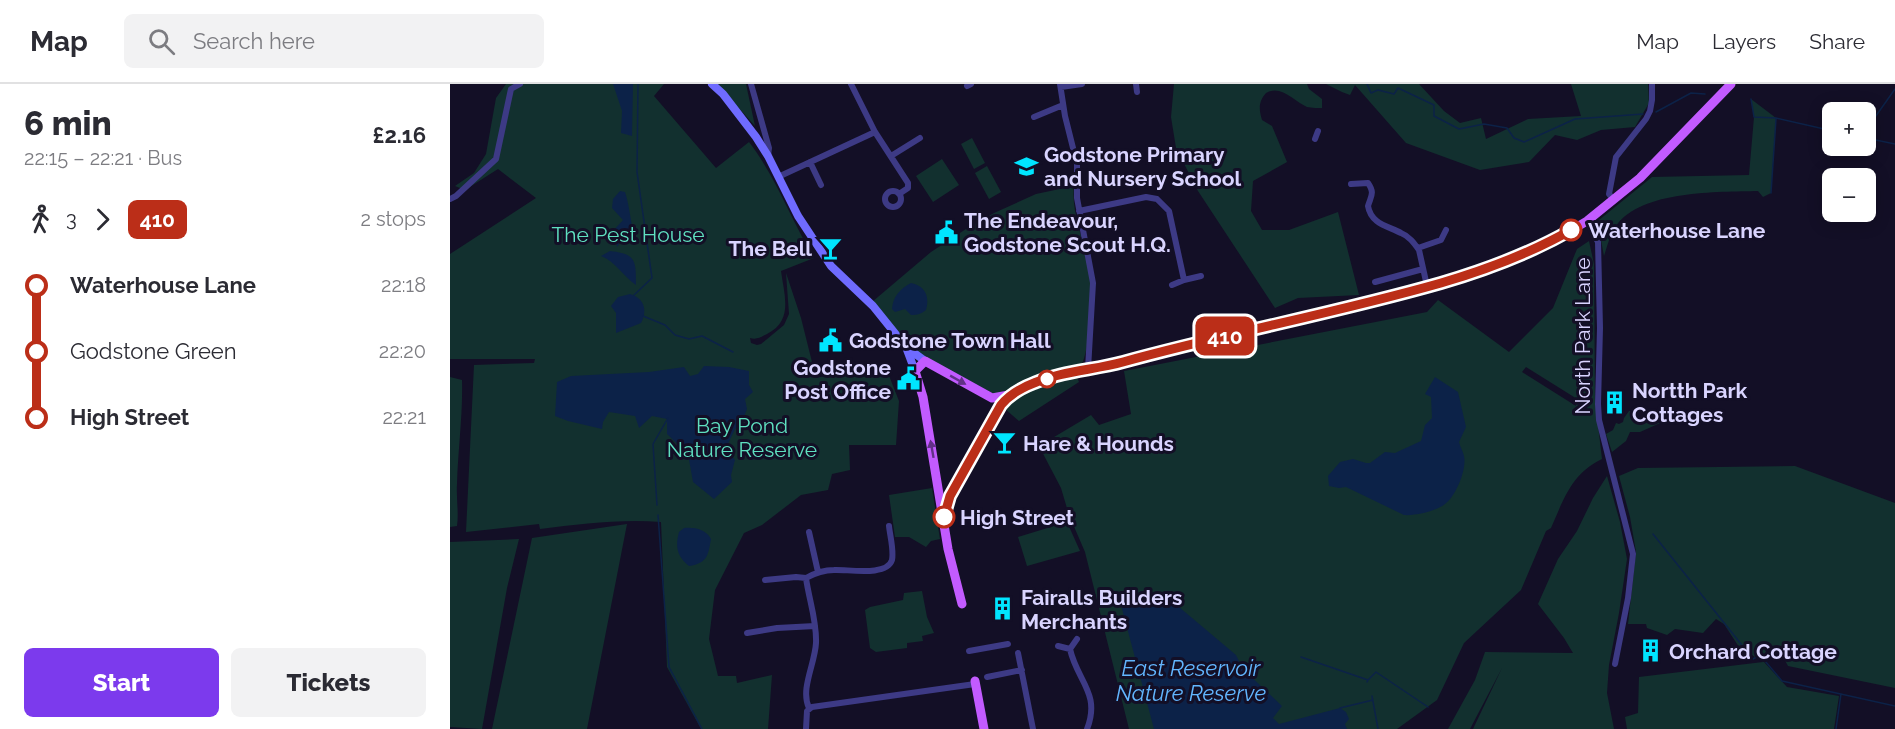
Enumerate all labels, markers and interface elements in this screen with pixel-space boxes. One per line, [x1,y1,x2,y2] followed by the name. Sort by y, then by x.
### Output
[124,14,544,68] search box
[30,25,88,58] text: Map
[145,25,178,58] icon: search
[193,28,315,54] text: Search here
[1636,29,1679,54] text: Map
[1712,29,1776,54] text: Layers
[1809,29,1865,54] text: Share
[1822,102,1876,222] map controls
[1822,102,1876,156] button: +
[24,104,112,143] text: 6 min
[372,122,426,148] text: £2.16
[1044,142,1241,191] place label: Godstone Primary and Nursery School
[24,146,182,170] text: 22:15 – 22:21 · Bus
[1013,153,1039,179] school or university icon: Godstone Primary and Nursery School
[1822,168,1876,222] button: −
[24,203,57,236] icon: walk
[86,203,119,236] icon: forward
[66,207,77,231] text: 3
[140,207,175,232] text: 410
[360,207,426,231] text: 2 stops
[964,208,1171,257] place label: The Endeavour, Godstone Scout H.Q.
[1588,218,1766,243] place label: Waterhouse Lane
[933,219,959,245] public building icon: The Endeavour, Godstone Scout H.Q.
[1560,219,1582,241] marker: Waterhouse Lane
[551,222,705,247] park label: The Pest House
[817,235,843,261] bar icon: The Bell
[729,236,812,261] place label: The Bell
[1570,257,1595,415] street label: North Park Lane
[70,272,256,298] text: Waterhouse Lane
[381,273,426,297] text: 22:18
[1190,316,1260,356] line badge: 410
[1207,324,1243,349] text: 410
[818,327,844,353] public building icon: Godstone Town Hall
[849,328,1051,353] place label: Godstone Town Hall
[70,338,237,364] text: Godstone Green
[379,339,426,363] text: 22:20
[784,355,891,404] place label: Godstone Post Office
[896,366,922,392] public building icon: Godstone Post Office
[1038,370,1056,388] unlabelled marker
[950,375,967,385] one-way arrow
[1632,378,1748,427] place label: Nortth Park Cottages
[1601,389,1627,415] building icon: Nortth Park Cottages
[70,404,189,430] text: High Street
[382,405,426,429] text: 22:21
[667,413,817,462] park label: Bay Pond Nature Reserve
[992,430,1018,456] bar icon: Hare & Hounds
[1023,431,1174,456] place label: Hare & Hounds
[927,439,936,458] one-way arrow
[960,505,1074,530] place label: High Street
[933,506,955,528] marker: High Street
[1021,585,1182,634] place label: Fairalls Builders Merchants
[990,596,1016,622] building icon: Fairalls Builders Merchants
[1638,638,1664,664] building icon: Orchard Cottage
[1669,639,1837,664] place label: Orchard Cottage
[24,648,219,717] button: Start
[231,648,426,717] button: Tickets
[1116,655,1266,706] water label: East Reservoir Nature Reserve

